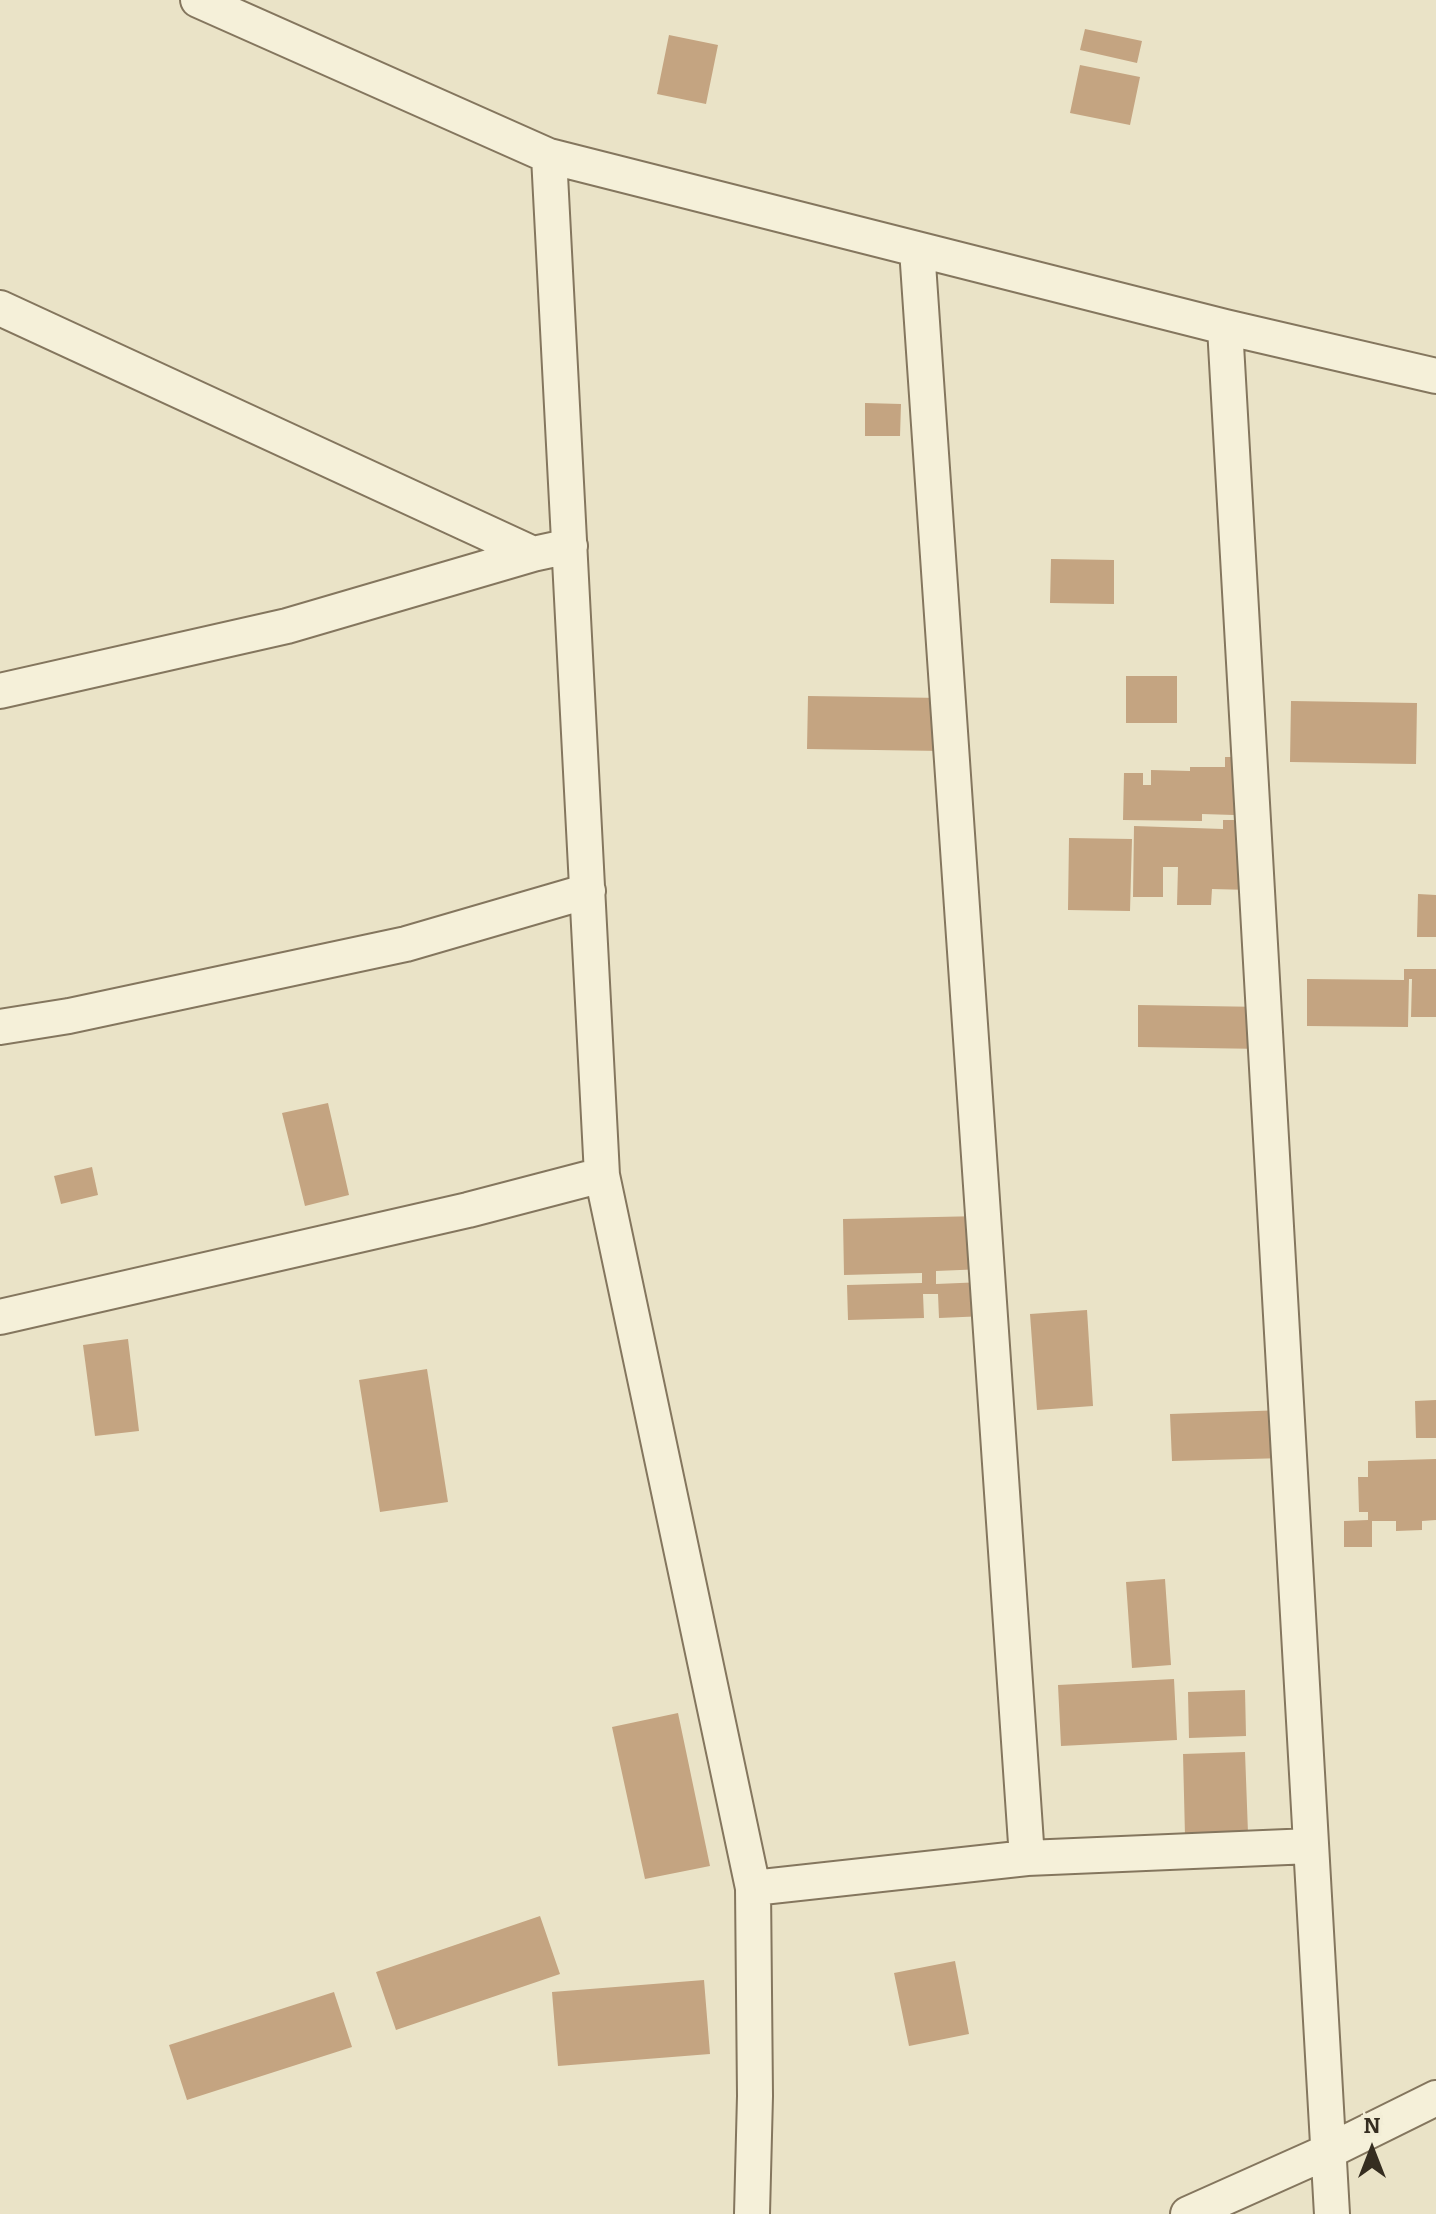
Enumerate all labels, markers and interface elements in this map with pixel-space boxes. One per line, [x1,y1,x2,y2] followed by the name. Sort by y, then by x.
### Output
[1332,2110,1412,2190] north arrow
[1364,2112,1380,2139] text: N

